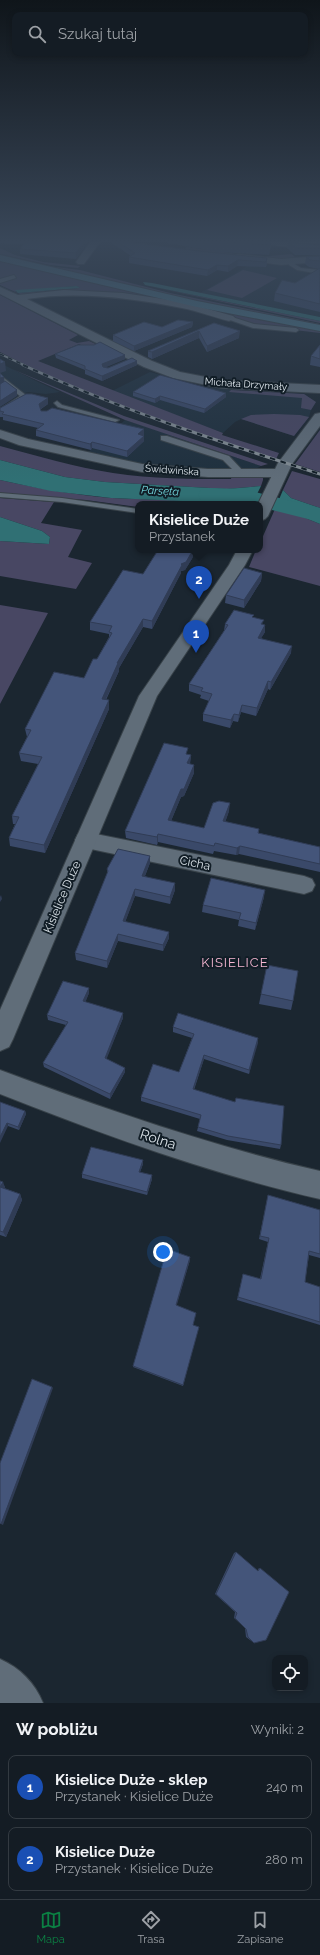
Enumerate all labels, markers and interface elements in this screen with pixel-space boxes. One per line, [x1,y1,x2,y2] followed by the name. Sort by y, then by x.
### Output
[12,12,308,56] search box
[26,23,48,45] icon: search
[58,25,137,43] text: Szukaj tutaj
[204,376,288,392] street label: Michała Drzymały
[145,463,199,477] street label: Świdwińska
[141,484,180,499] water label: Parsęta
[135,501,263,553] popup
[149,511,249,529] text: Kisielice Duże
[149,529,215,544] text: Przystanek
[186,566,212,599] pin: 2
[183,620,209,653] pin: 1
[178,853,212,873] street label: Cicha
[41,859,83,935] street label: Kisielice Duże
[201,955,269,970] district label: KISIELICE
[138,1126,178,1152] street label: Rolna
[153,1242,173,1262] your location
[272,1655,308,1691] map controls
[272,1655,308,1691] button: locate
[16,1719,98,1739] text: W pobliżu
[251,1722,304,1737] text: Wyniki: 2
[55,1771,207,1789] text: Kisielice Duże - sklep
[27,1780,33,1795] text: 1
[266,1780,303,1795] text: 240 m
[55,1789,213,1804] text: Przystanek · Kisielice Duże
[55,1843,155,1861] text: Kisielice Duże
[26,1852,34,1867] text: 2
[265,1852,303,1867] text: 280 m
[55,1861,213,1876] text: Przystanek · Kisielice Duże
[36,1909,65,1946] tab: Mapa
[138,1909,164,1946] tab: Trasa
[237,1909,284,1946] tab: Zapisane

